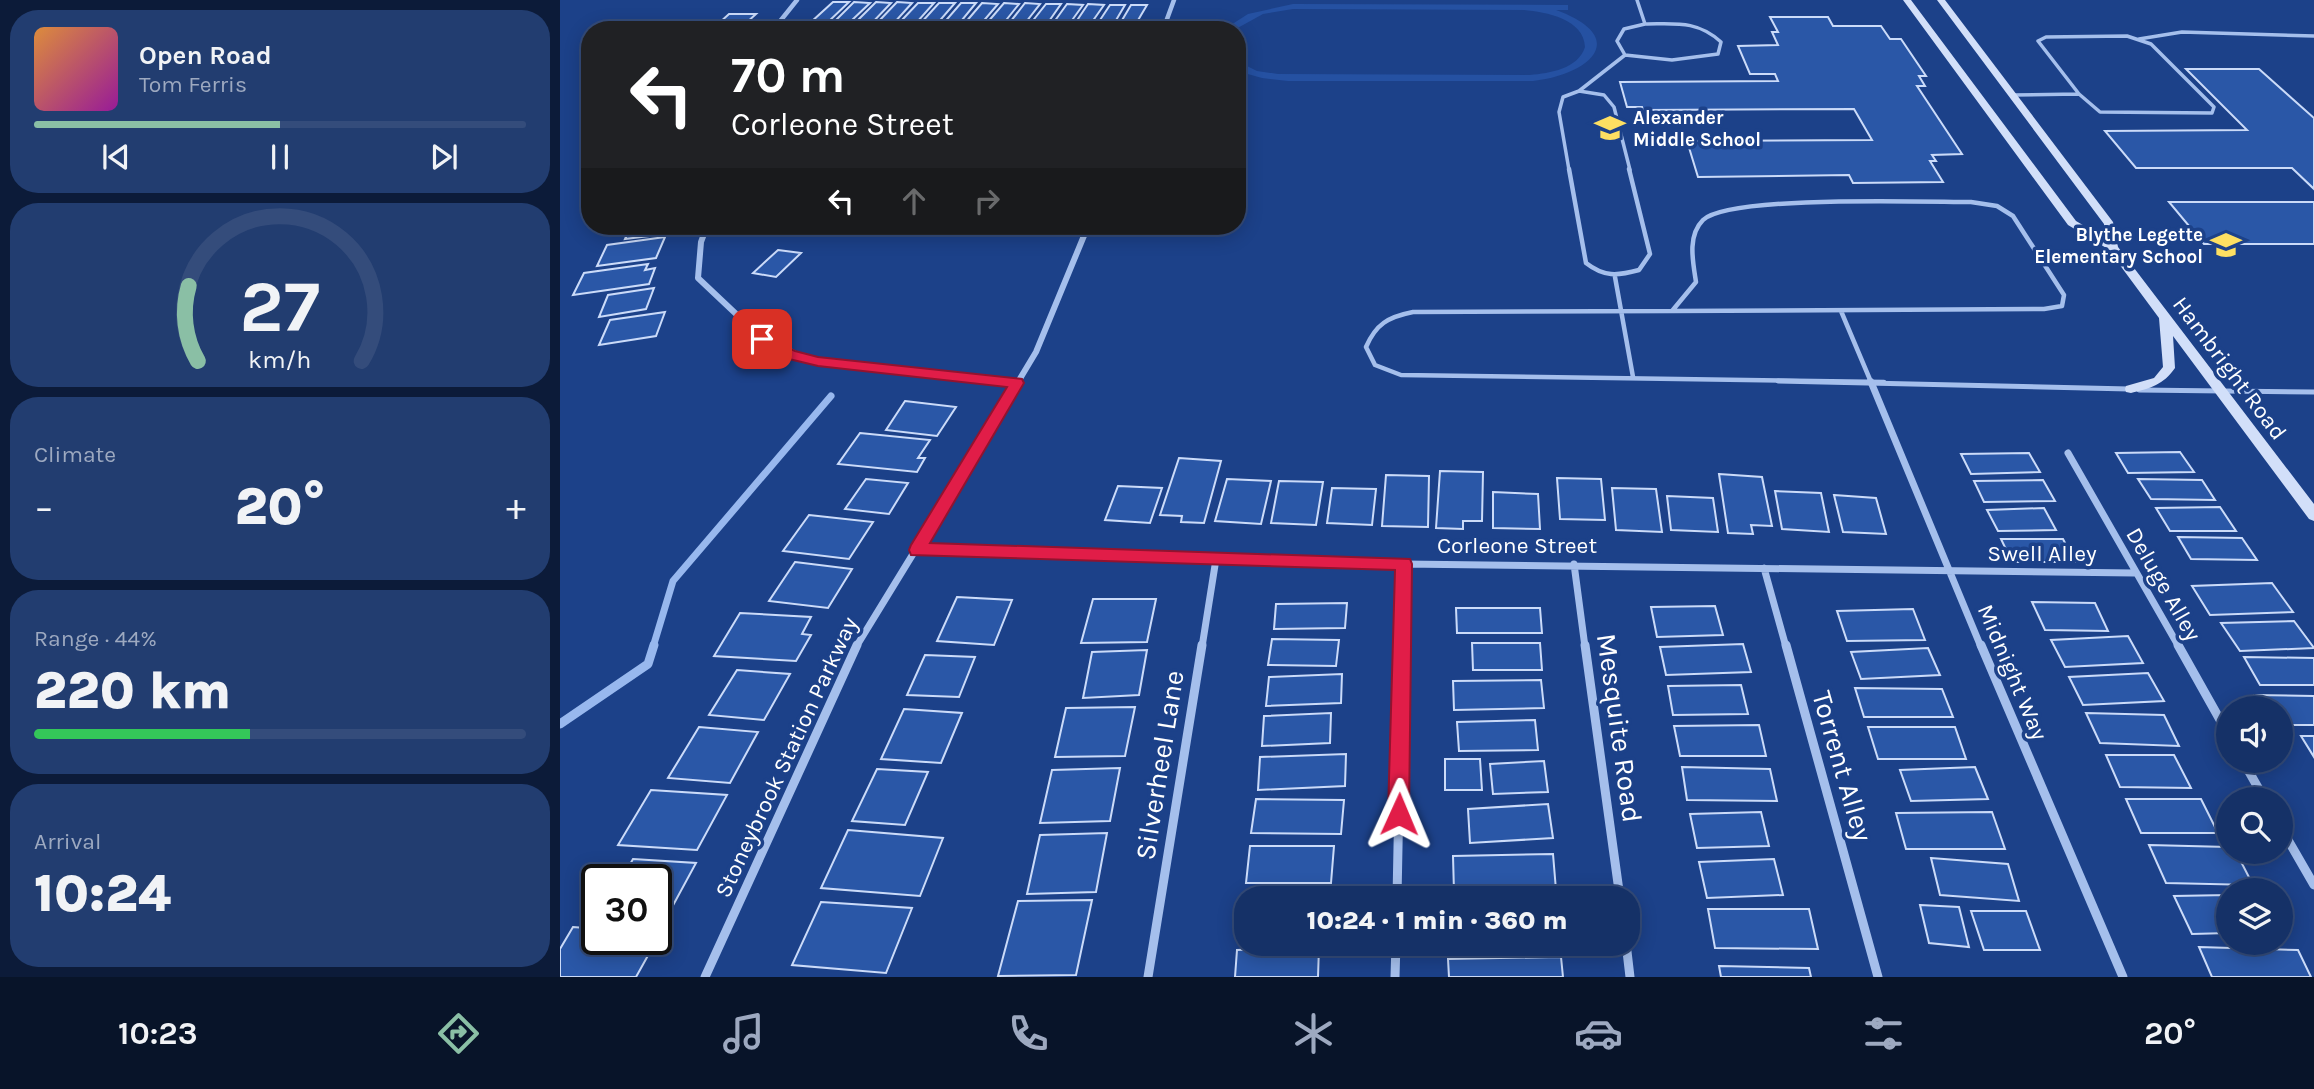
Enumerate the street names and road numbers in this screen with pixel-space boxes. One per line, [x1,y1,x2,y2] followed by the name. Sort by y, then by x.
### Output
[2167,291,2292,445] street label: Hambright Road
[2120,523,2207,646] street label: Deluge Alley
[1437,532,1597,559] street label: Corleone Street
[1987,540,2097,567] street label: Swell Alley
[1972,600,2053,744] street label: Midnight Way
[709,612,864,902] street label: Stoneybrook Station Parkway
[1590,631,1649,825] street label: Mesquite Road
[1128,668,1191,862] street label: Silverheel Lane
[1805,687,1880,845] street label: Torrent Alley

